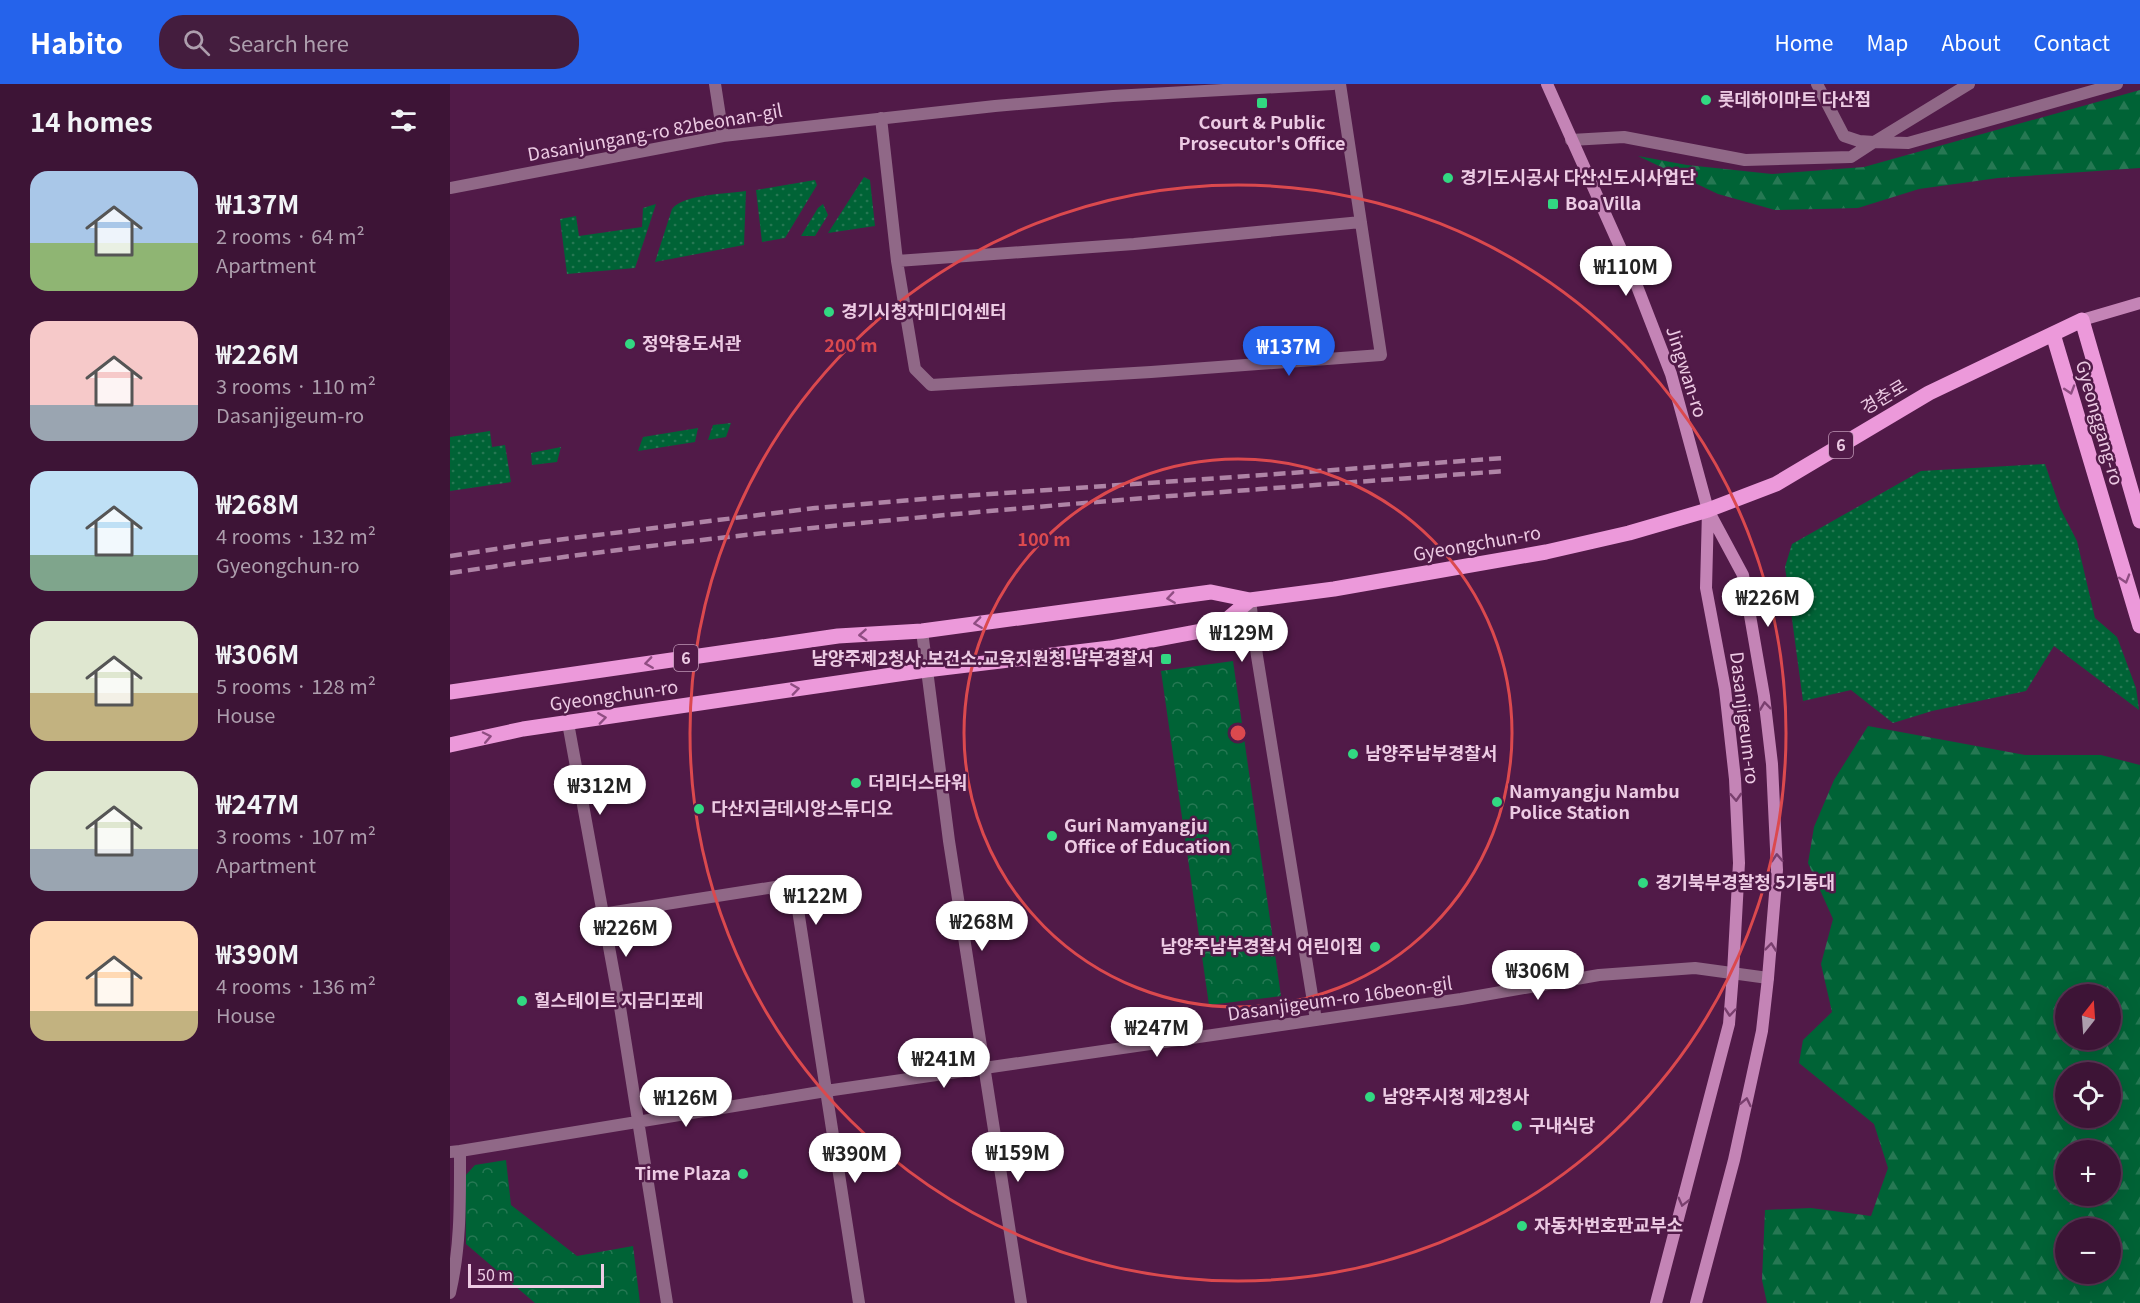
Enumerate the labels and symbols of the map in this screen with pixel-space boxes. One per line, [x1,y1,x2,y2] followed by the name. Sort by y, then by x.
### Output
[1718,85,1871,111] place label: 롯데하이마트 다산점
[1699,93,1713,107] marker: 롯데하이마트 다산점
[525,96,784,166] street label: Dasanjungang-ro 82beonan-gil
[1255,96,1269,110] marker: Court & Public Prosecutor's Office
[1178,108,1346,155] place label: Court & Public Prosecutor's Office
[1460,163,1696,189] place label: 경기도시공사 다산신도시사업단
[1441,171,1455,185] marker: 경기도시공사 다산신도시사업단
[1565,189,1641,215] place label: Boa Villa
[1546,197,1560,211] marker: Boa Villa
[1584,246,1668,297] pin: ₩110M
[841,297,1007,323] place label: 경기시청자미디어센터
[822,305,836,319] marker: 경기시청자미디어센터
[1661,322,1715,420] street label: Jingwan-ro
[1247,326,1331,377] pin: ₩137M
[642,329,742,355] place label: 정약용도서관
[824,331,878,357] text: 200 m
[623,337,637,351] marker: 정약용도서관
[2071,357,2131,488] street label: Gyeonggang-ro
[1855,371,1911,419] street label: 경춘로
[2063,384,2075,395] one-way arrow
[1829,432,1853,458] road number: 6
[1411,518,1543,566] street label: Gyeongchun-ro
[1017,525,1071,551] text: 100 m
[2118,573,2130,584] one-way arrow
[1726,577,1810,628] pin: ₩226M
[1167,591,1176,603] one-way arrow
[1200,612,1284,663] pin: ₩129M
[973,617,982,629] one-way arrow
[859,628,868,641] one-way arrow
[811,644,1154,670] place label: 남양주제2청사.보건소.교육지원청.남부경찰서
[674,645,698,671] road number: 6
[1725,650,1767,785] street label: Dasanjigeum-ro
[1159,652,1173,666] marker: 남양주제2청사.보건소.교육지원청.남부경찰서
[645,657,654,669] one-way arrow
[548,672,680,716] street label: Gyeongchun-ro
[790,684,799,696] one-way arrow
[1760,701,1772,710] one-way arrow
[597,712,606,724] one-way arrow
[1228,723,1248,743] centre of rings
[481,731,491,744] one-way arrow
[1365,739,1497,765] place label: 남양주남부경찰서
[1346,747,1360,761] marker: 남양주남부경찰서
[558,765,642,816] pin: ₩312M
[868,768,967,794] place label: 더리더스타워
[849,776,863,790] marker: 더리더스타워
[1509,777,1680,824] place label: Namyangju Nambu Police Station
[1729,792,1742,801] one-way arrow
[711,794,893,820] place label: 다산지금데시앙스튜디오
[1490,795,1504,809] marker: Namyangju Nambu Police Station
[692,802,706,816] marker: 다산지금데시앙스튜디오
[1064,811,1231,858] place label: Guri Namyangju Office of Education
[1045,829,1059,843] marker: Guri Namyangju Office of Education
[1770,853,1783,862] one-way arrow
[1655,868,1835,894] place label: 경기북부경찰청 5기동대
[774,875,858,926] pin: ₩122M
[1636,876,1650,890] marker: 경기북부경찰청 5기동대
[940,901,1024,952] pin: ₩268M
[584,907,668,958] pin: ₩226M
[1160,932,1363,958] place label: 남양주남부경찰서 어린이집
[1368,940,1382,954] marker: 남양주남부경찰서 어린이집
[1764,942,1777,952] one-way arrow
[1496,950,1580,1001] pin: ₩306M
[1226,968,1454,1026] street label: Dasanjigeum-ro 16beon-gil
[2055,984,2121,1050] north arrow
[534,986,704,1012] place label: 힐스테이트 지금디포레
[515,994,529,1008] marker: 힐스테이트 지금디포레
[1115,1007,1199,1058] pin: ₩247M
[1724,1008,1737,1017] one-way arrow
[902,1038,986,1089] pin: ₩241M
[644,1077,728,1128] pin: ₩126M
[1382,1082,1530,1108] place label: 남양주시청 제2청사
[1363,1090,1377,1104] marker: 남양주시청 제2청사
[1739,1098,1752,1108] one-way arrow
[1529,1111,1595,1137] place label: 구내식당
[1510,1119,1524,1133] marker: 구내식당
[976,1132,1060,1183] pin: ₩159M
[813,1133,897,1184] pin: ₩390M
[635,1159,731,1185] place label: Time Plaza
[736,1167,750,1181] marker: Time Plaza
[1678,1196,1691,1206] one-way arrow
[1534,1211,1683,1237] place label: 자동차번호판교부소
[1515,1219,1529,1233] marker: 자동차번호판교부소
[468,1261,604,1288] scale bar

